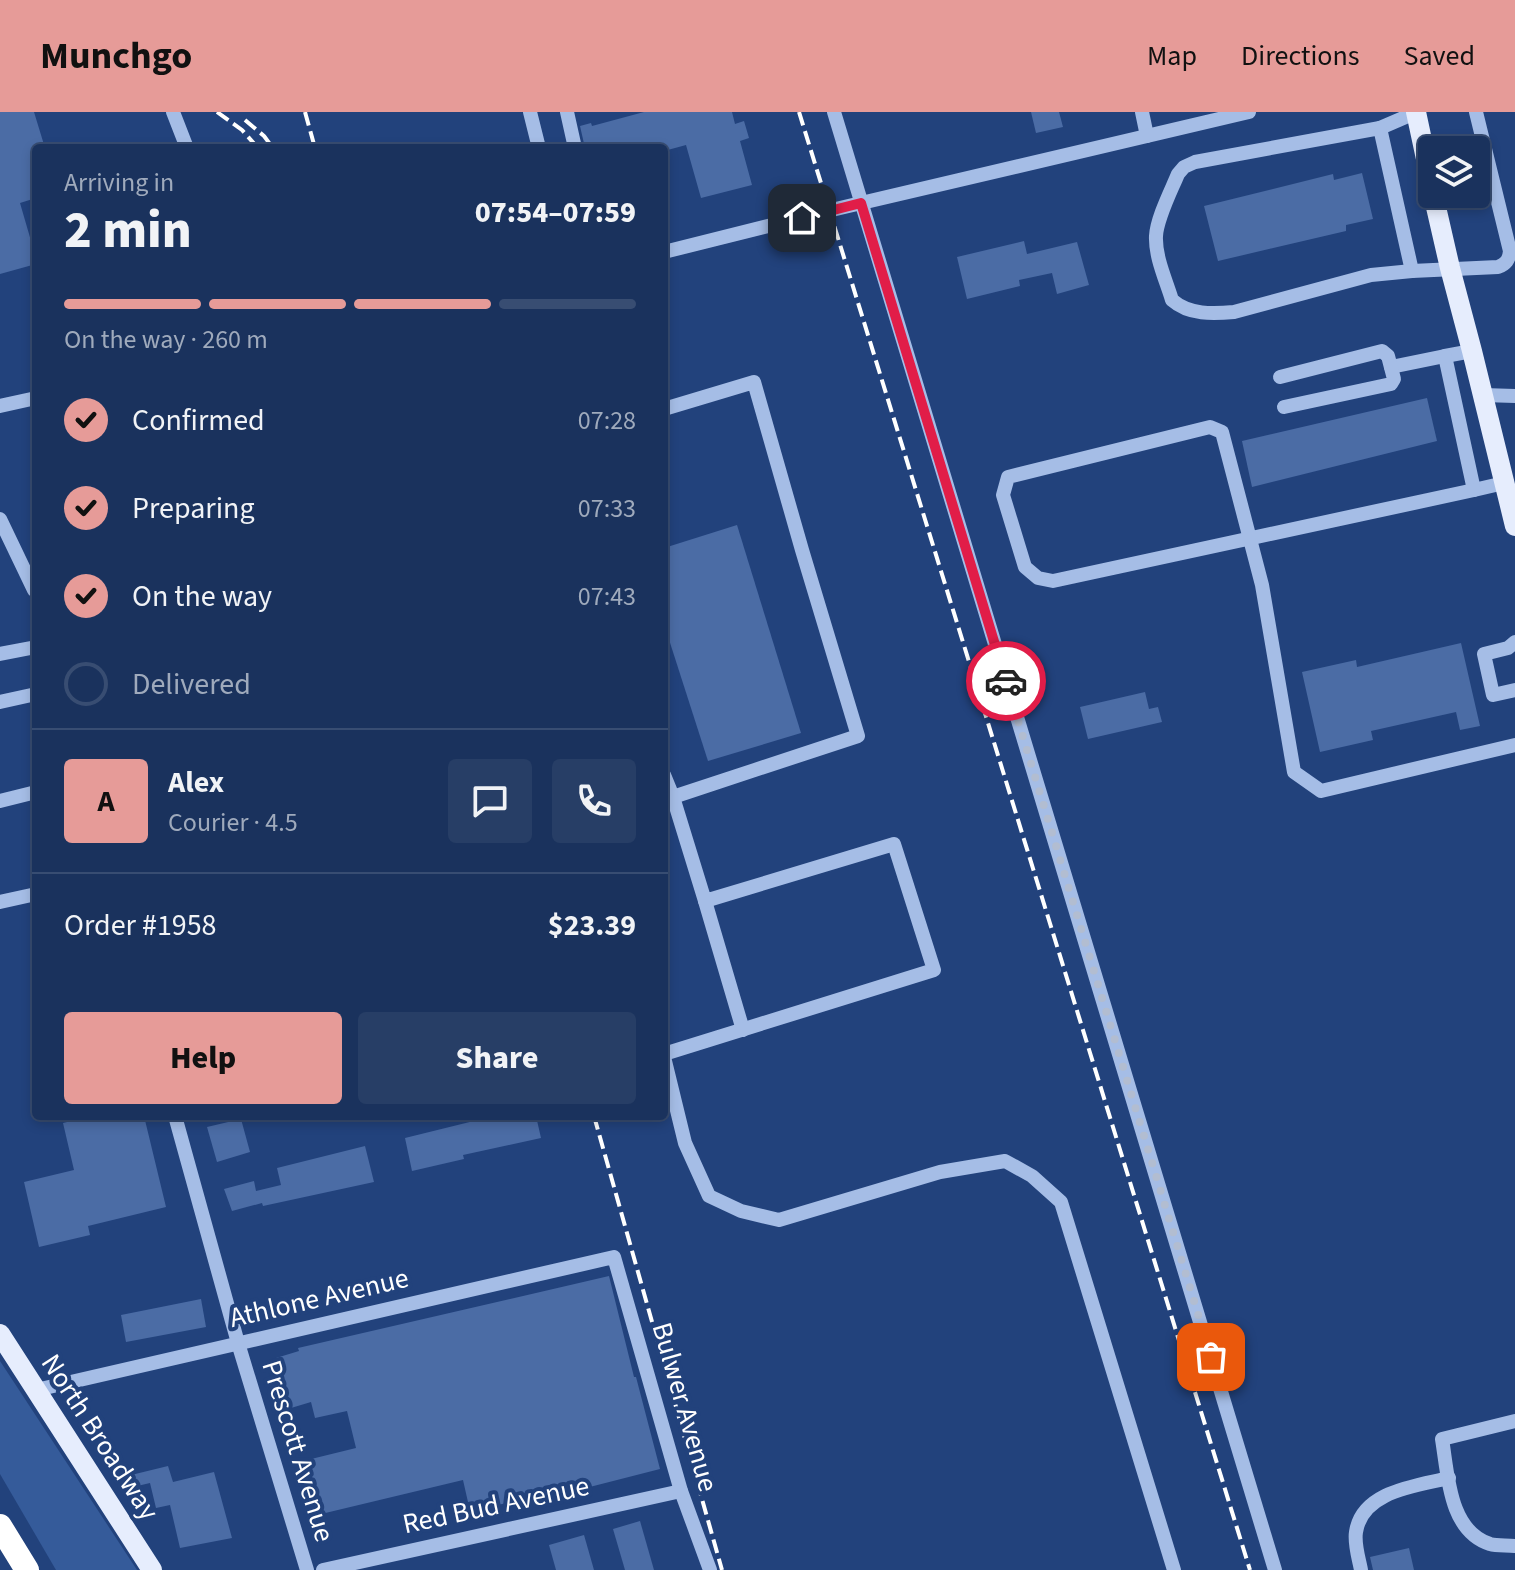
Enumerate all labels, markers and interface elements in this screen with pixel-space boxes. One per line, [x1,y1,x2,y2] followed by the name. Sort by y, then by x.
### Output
[40,29,192,83] text: Munchgo
[1147,36,1197,76] text: Map
[1241,36,1360,76] text: Directions
[1404,36,1475,76] text: Saved
[1418,136,1490,208] map controls
[1418,136,1490,208] button: layers
[64,164,174,201] text: Arriving in
[768,184,836,252] pin
[475,191,636,234] text: 07:54–07:59
[64,194,192,268] text: 2 min
[780,196,824,240] icon: home
[64,321,268,358] text: On the way · 260 m
[64,398,108,442] icon: check
[132,399,265,442] text: Confirmed
[578,402,636,439] text: 07:28
[64,486,108,530] icon: check
[132,487,255,530] text: Preparing
[578,490,636,527] text: 07:33
[64,574,108,618] icon: check
[132,575,272,618] text: On the way
[578,578,636,615] text: 07:43
[966,641,1046,721] courier
[984,659,1028,703] icon: car
[132,663,251,706] text: Delivered
[448,759,532,843] button: chat
[552,759,636,843] button: phone
[168,761,224,804] text: Alex
[97,780,115,823] text: A
[168,804,298,841] text: Courier · 4.5
[64,904,217,947] text: Order #1958
[548,904,636,947] text: $23.39
[64,1012,342,1104] button: Help
[358,1012,636,1104] button: Share
[225,1258,413,1338] street label: Athlone Avenue
[642,1318,728,1496] street label: Bulwer Avenue
[1177,1323,1245,1391] pin
[1189,1335,1233,1379] icon: bag
[31,1346,169,1528] street label: North Broadway
[251,1355,345,1547] street label: Prescott Avenue
[399,1466,593,1544] street label: Red Bud Avenue

